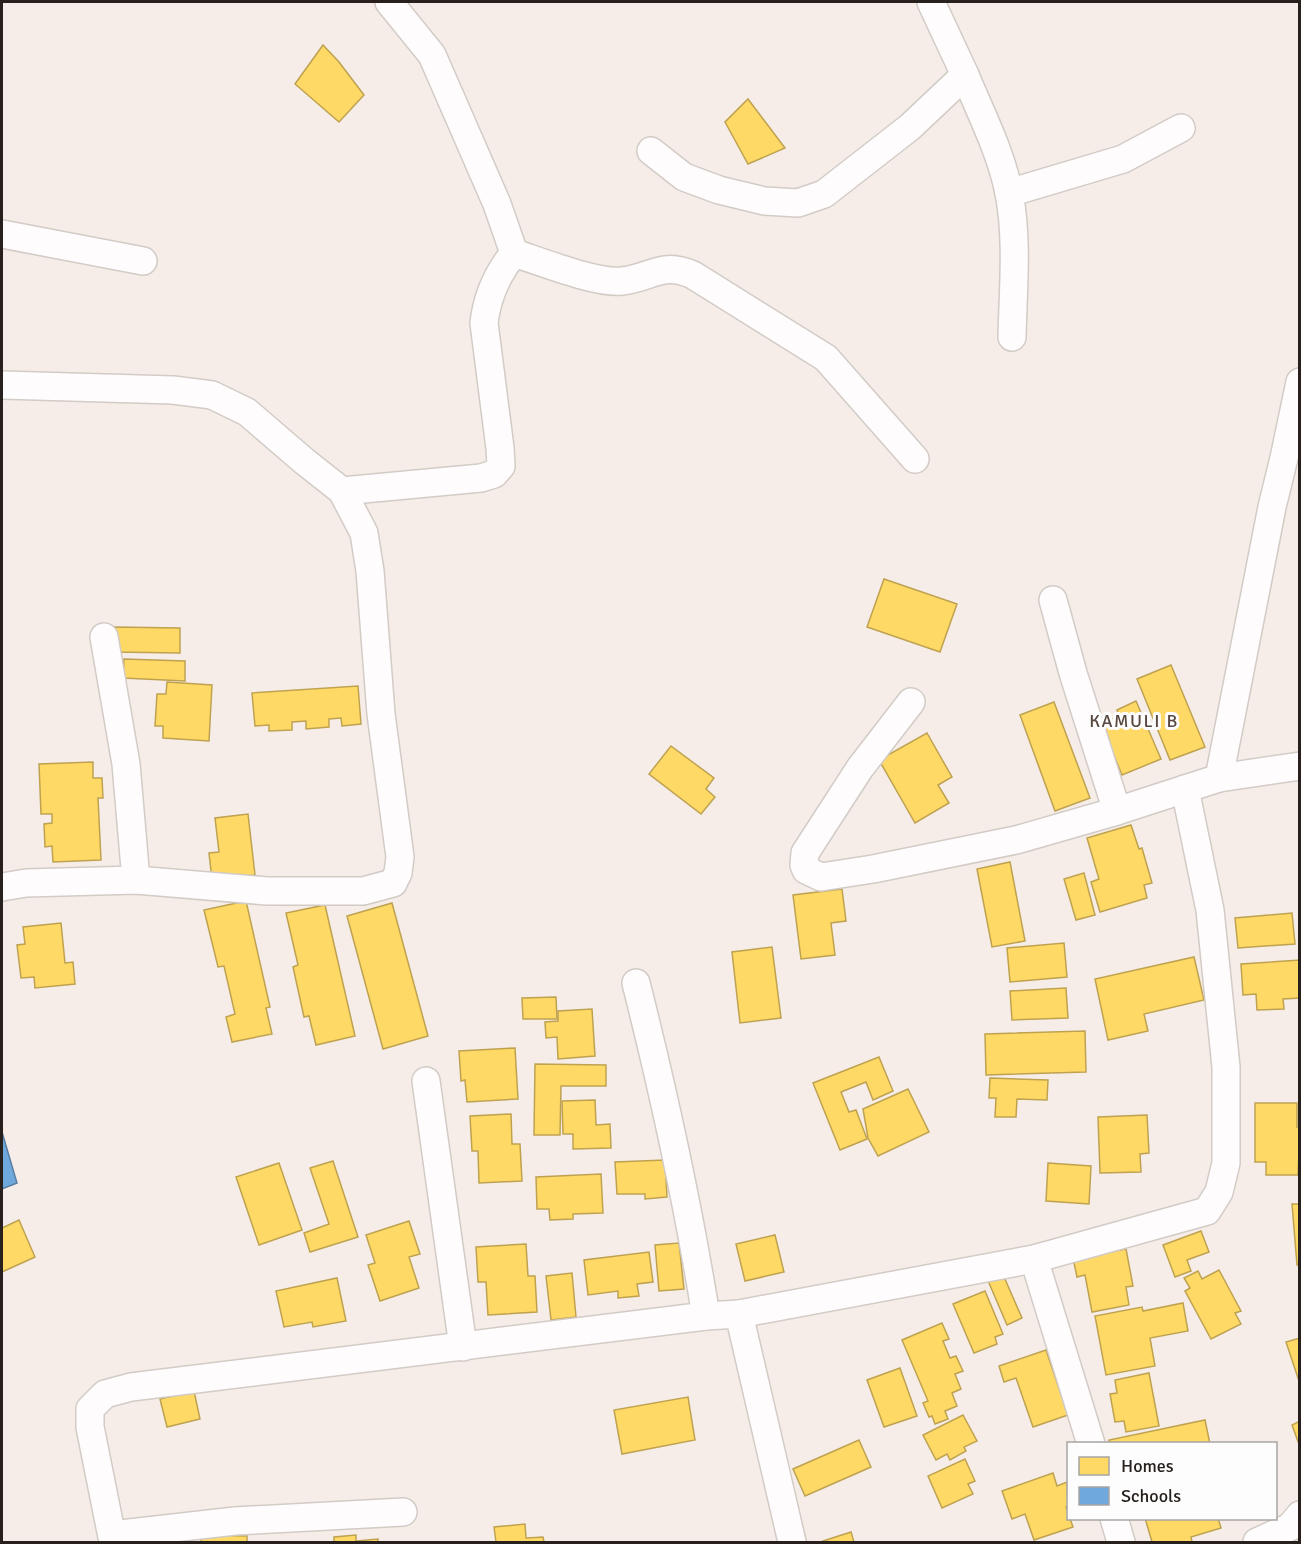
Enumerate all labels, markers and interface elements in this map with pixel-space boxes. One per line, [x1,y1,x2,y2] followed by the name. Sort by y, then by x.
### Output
[1089,710,1179,732] district label: KAMULI B
[1067,1442,1277,1520] legend
[1121,1455,1174,1477] text: Homes
[1121,1485,1181,1507] text: Schools

